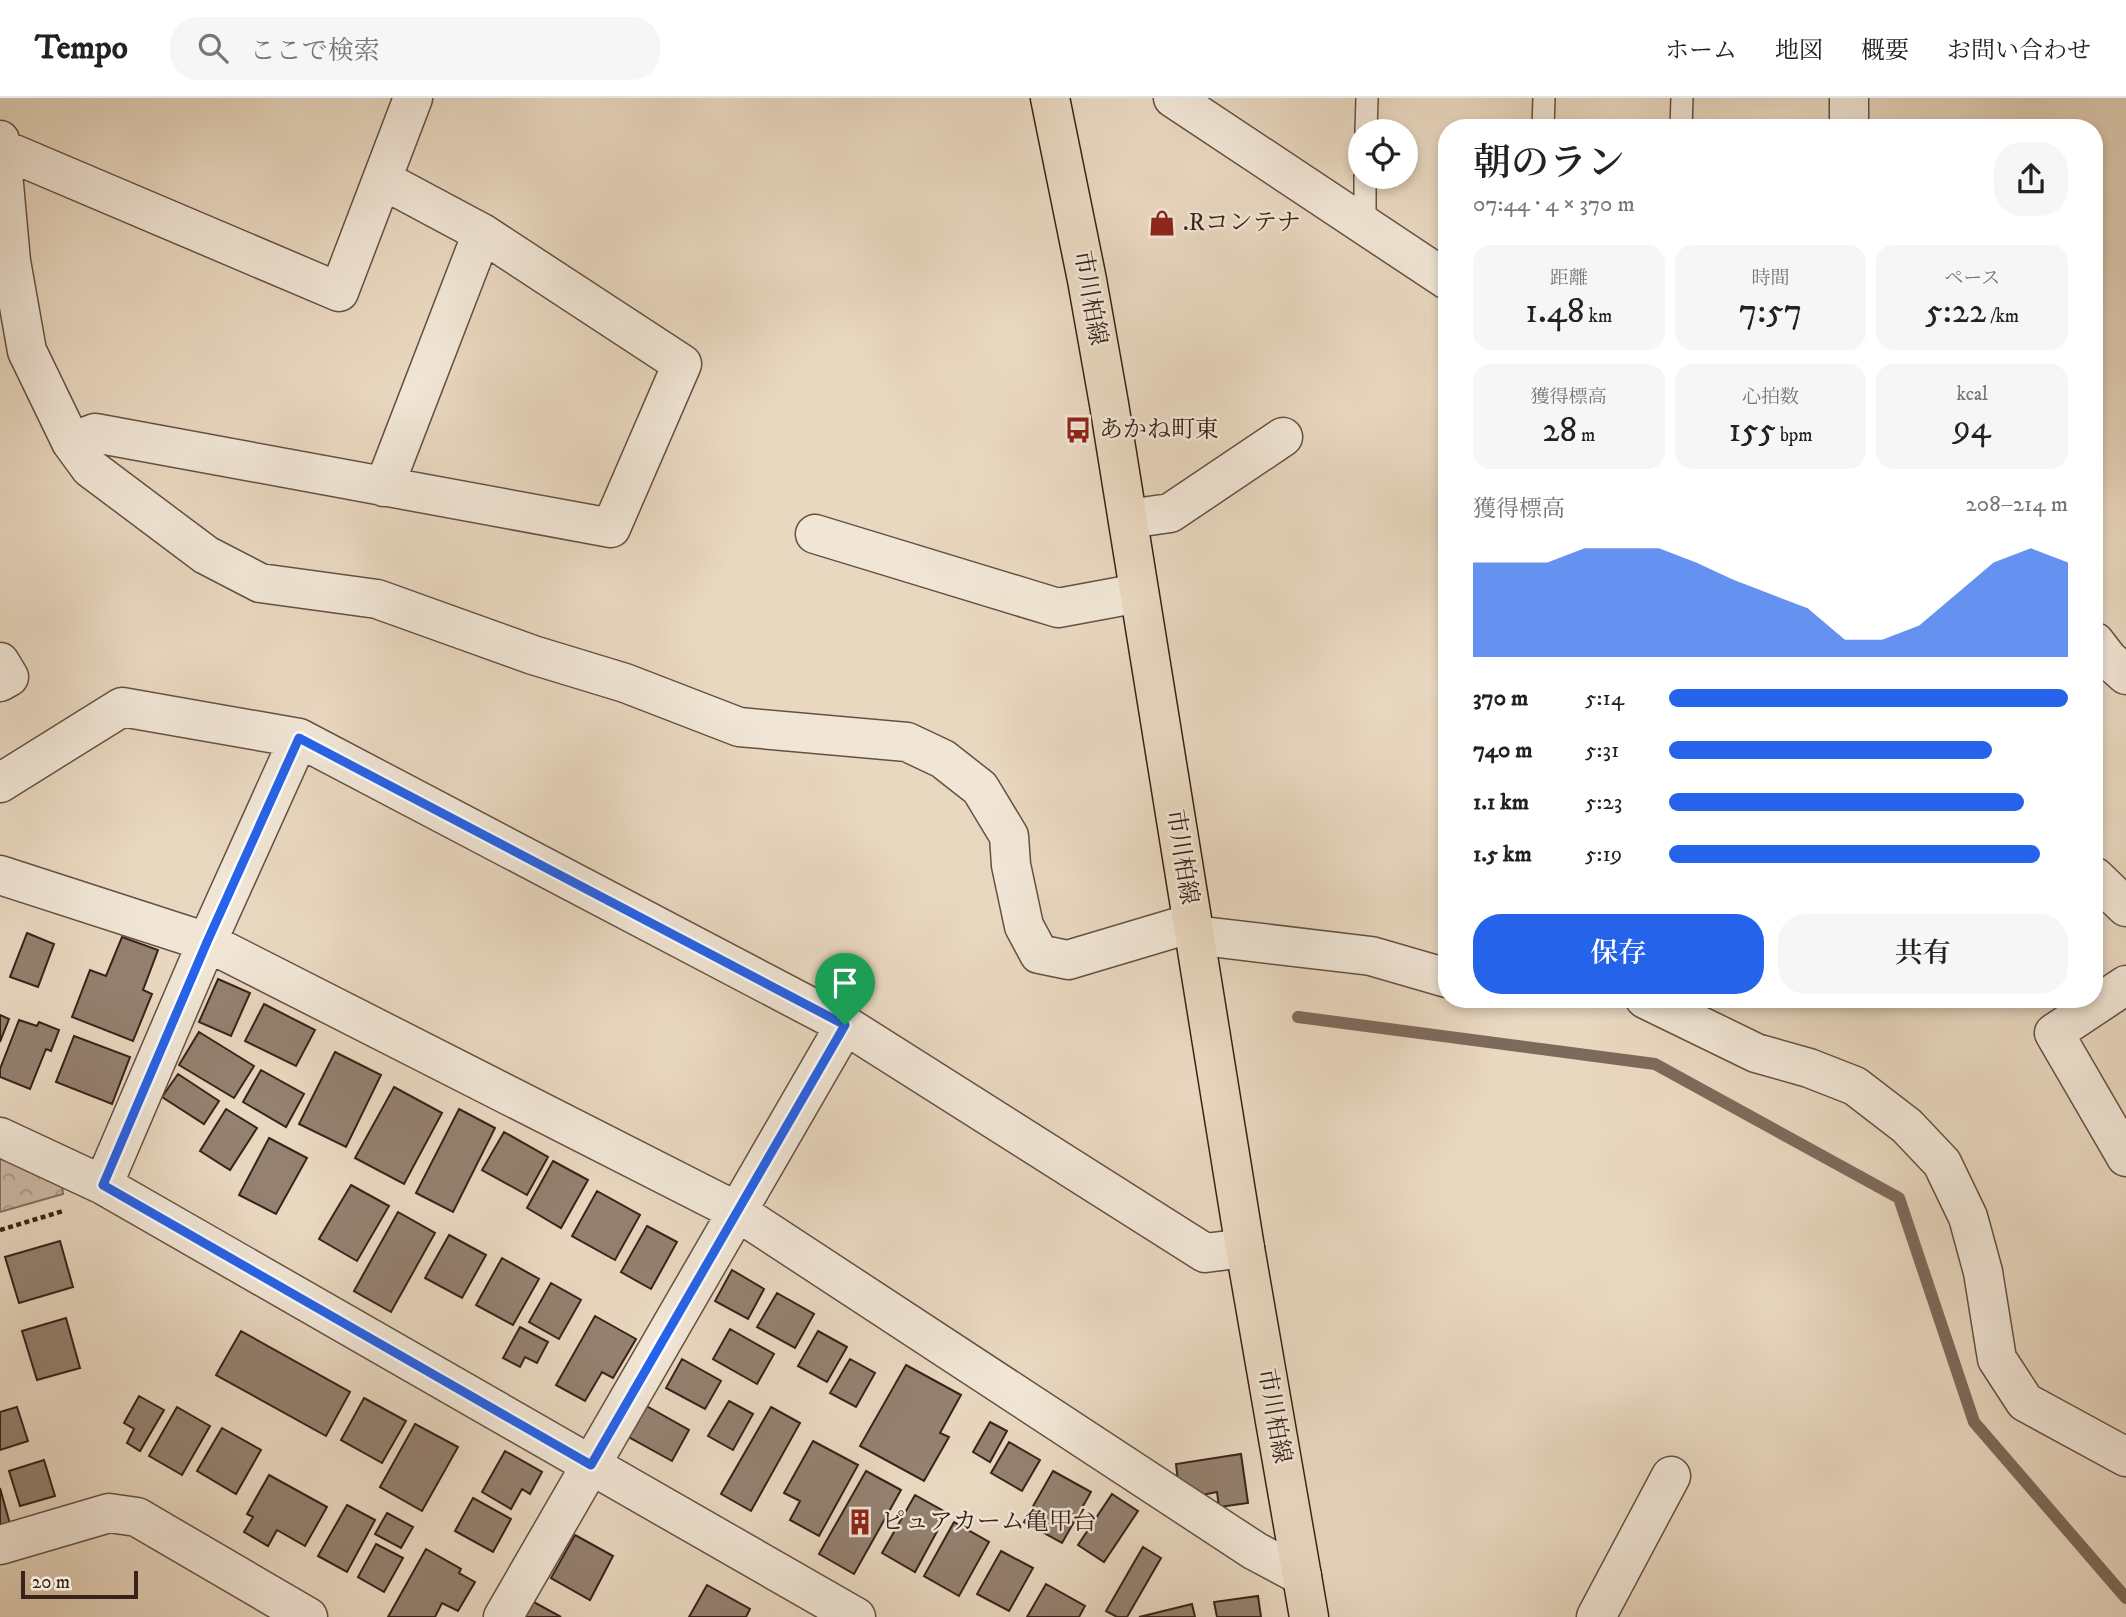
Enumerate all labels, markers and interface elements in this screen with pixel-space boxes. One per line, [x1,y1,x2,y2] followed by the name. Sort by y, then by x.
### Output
[170,17,660,80] search box
[35,28,128,69] text: Tempo
[194,29,232,67] icon: search
[250,35,380,68] text: ここで検索
[1665,36,1737,66] text: ホーム
[1775,36,1823,66] text: 地図
[1861,36,1909,66] text: 概要
[1947,36,2091,66] text: お問い合わせ
[1348,119,1418,189] map controls
[1348,119,1418,189] button: locate
[1473,140,1625,188] text: 朝のラン
[1994,142,2068,216] button: share
[1473,190,1635,219] text: 07:44 · 4 × 370 m
[1147,208,1177,238] shop icon: .Rコンテナ
[1183,208,1301,238] place label: .Rコンテナ
[1067,248,1113,348] street label: 市川柏線
[1550,267,1588,290] text: 距離
[1751,267,1790,290] text: 時間
[1944,267,2000,290] text: ペース
[1525,290,1585,334] text: 1.48
[1739,290,1802,334] text: 7:57
[1925,290,1986,334] text: 5:22
[1585,305,1612,328] text: km
[1986,305,2019,328] text: /km
[1957,383,1988,406] text: kcal
[1531,386,1607,409] text: 獲得標高
[1742,386,1799,409] text: 心拍数
[1953,406,1991,450] text: 94
[1542,409,1577,453] text: 28
[1728,409,1776,453] text: 155
[1063,415,1093,445] bus stop icon: あかね町東
[1099,415,1219,445] place label: あかね町東
[1577,424,1595,447] text: m
[1776,424,1813,447] text: bpm
[1966,490,2068,519] text: 208–214 m
[1473,495,1565,524] text: 獲得標高
[1473,684,1528,713] text: 370 m
[1585,684,1624,713] text: 5:14
[1473,736,1533,765] text: 740 m
[1585,736,1619,765] text: 5:31
[1473,788,1529,817] text: 1.1 km
[1585,788,1622,817] text: 5:23
[1160,807,1204,907] street label: 市川柏線
[1473,840,1532,869] text: 1.5 km
[1585,840,1622,869] text: 5:19
[1473,914,1764,994] button: 保存
[1778,914,2068,994] button: 共有
[815,953,875,1025] pin
[826,964,864,1002] icon: arrive
[1251,1366,1297,1466] street label: 市川柏線
[845,1507,875,1537] building icon: ピュアカーム亀甲台
[881,1507,1097,1537] place label: ピュアカーム亀甲台
[21,1568,138,1600] scale bar
[32,1571,70,1594] text: 20 m

